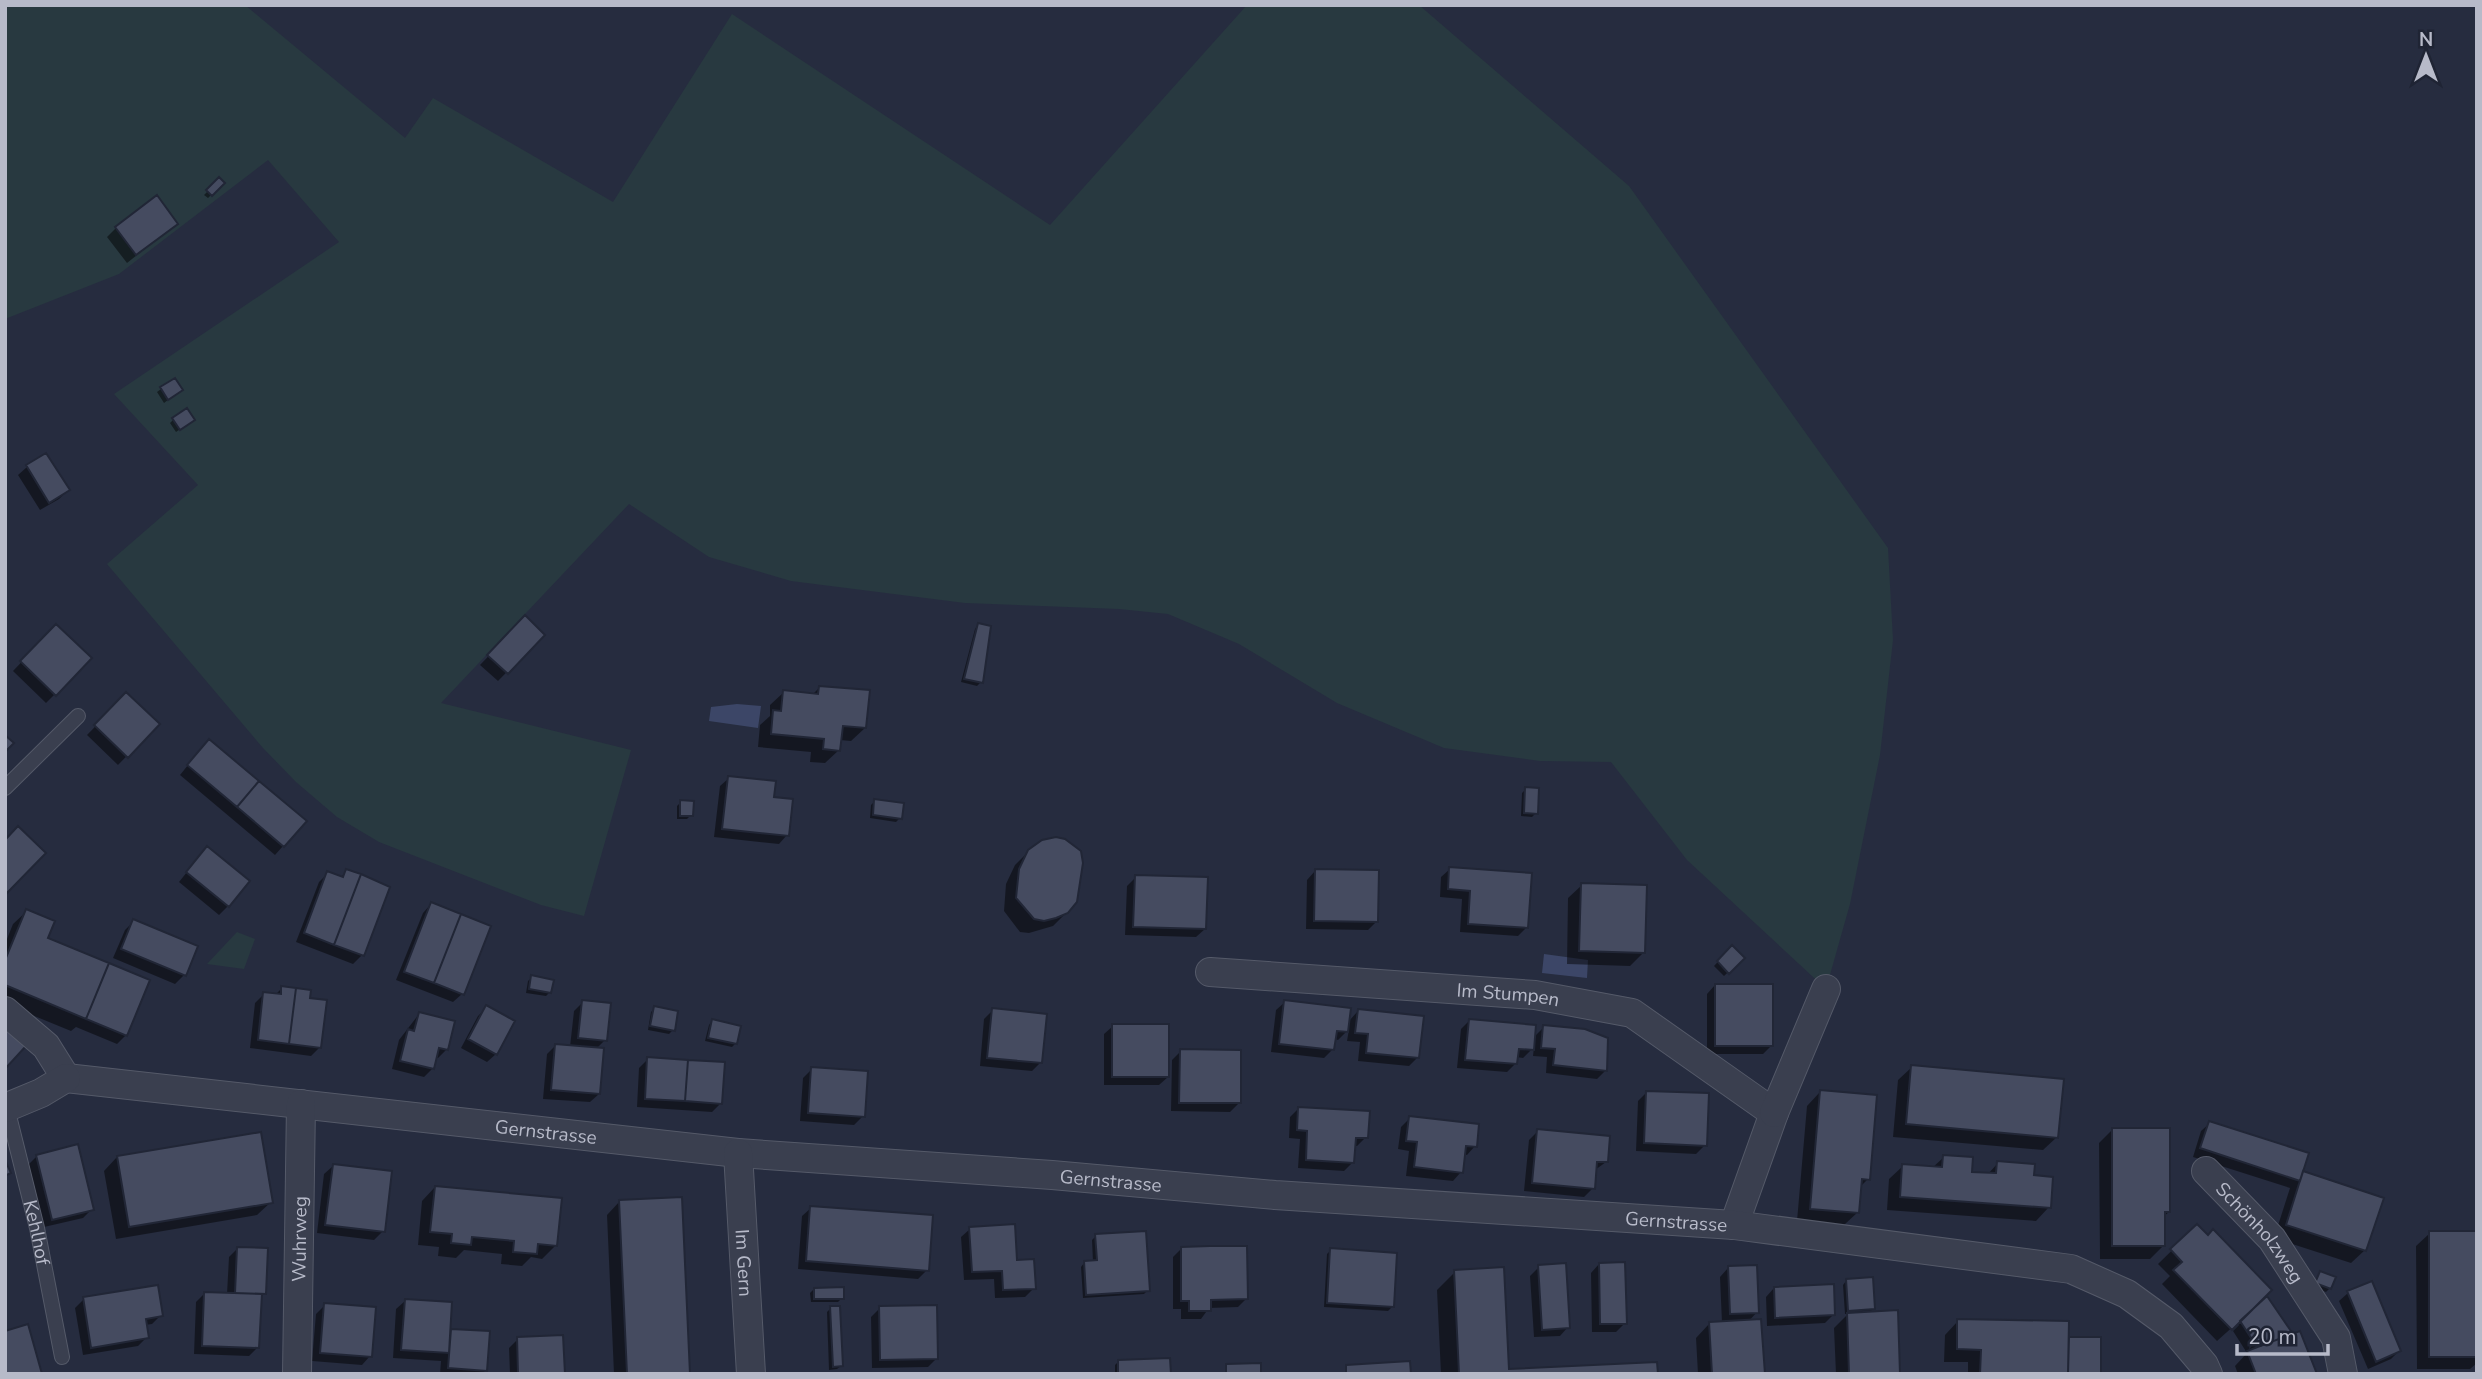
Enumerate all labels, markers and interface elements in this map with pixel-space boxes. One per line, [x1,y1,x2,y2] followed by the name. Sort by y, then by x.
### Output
[2391,21,2461,91] north arrow
[2419,27,2433,53] text: N
[1456,977,1562,1013] street label: Im Stumpen
[494,1114,598,1151] street label: Gernstrasse
[1059,1164,1163,1199] street label: Gernstrasse
[2209,1176,2309,1289] street label: Schönholzweg
[286,1196,314,1282] street label: Wuhrweg
[16,1197,56,1268] street label: Kehlhof
[1624,1206,1728,1239] street label: Gernstrasse
[729,1228,758,1297] street label: Im Gern
[2237,1312,2328,1356] scale bar
[2248,1323,2297,1351] text: 20 m

